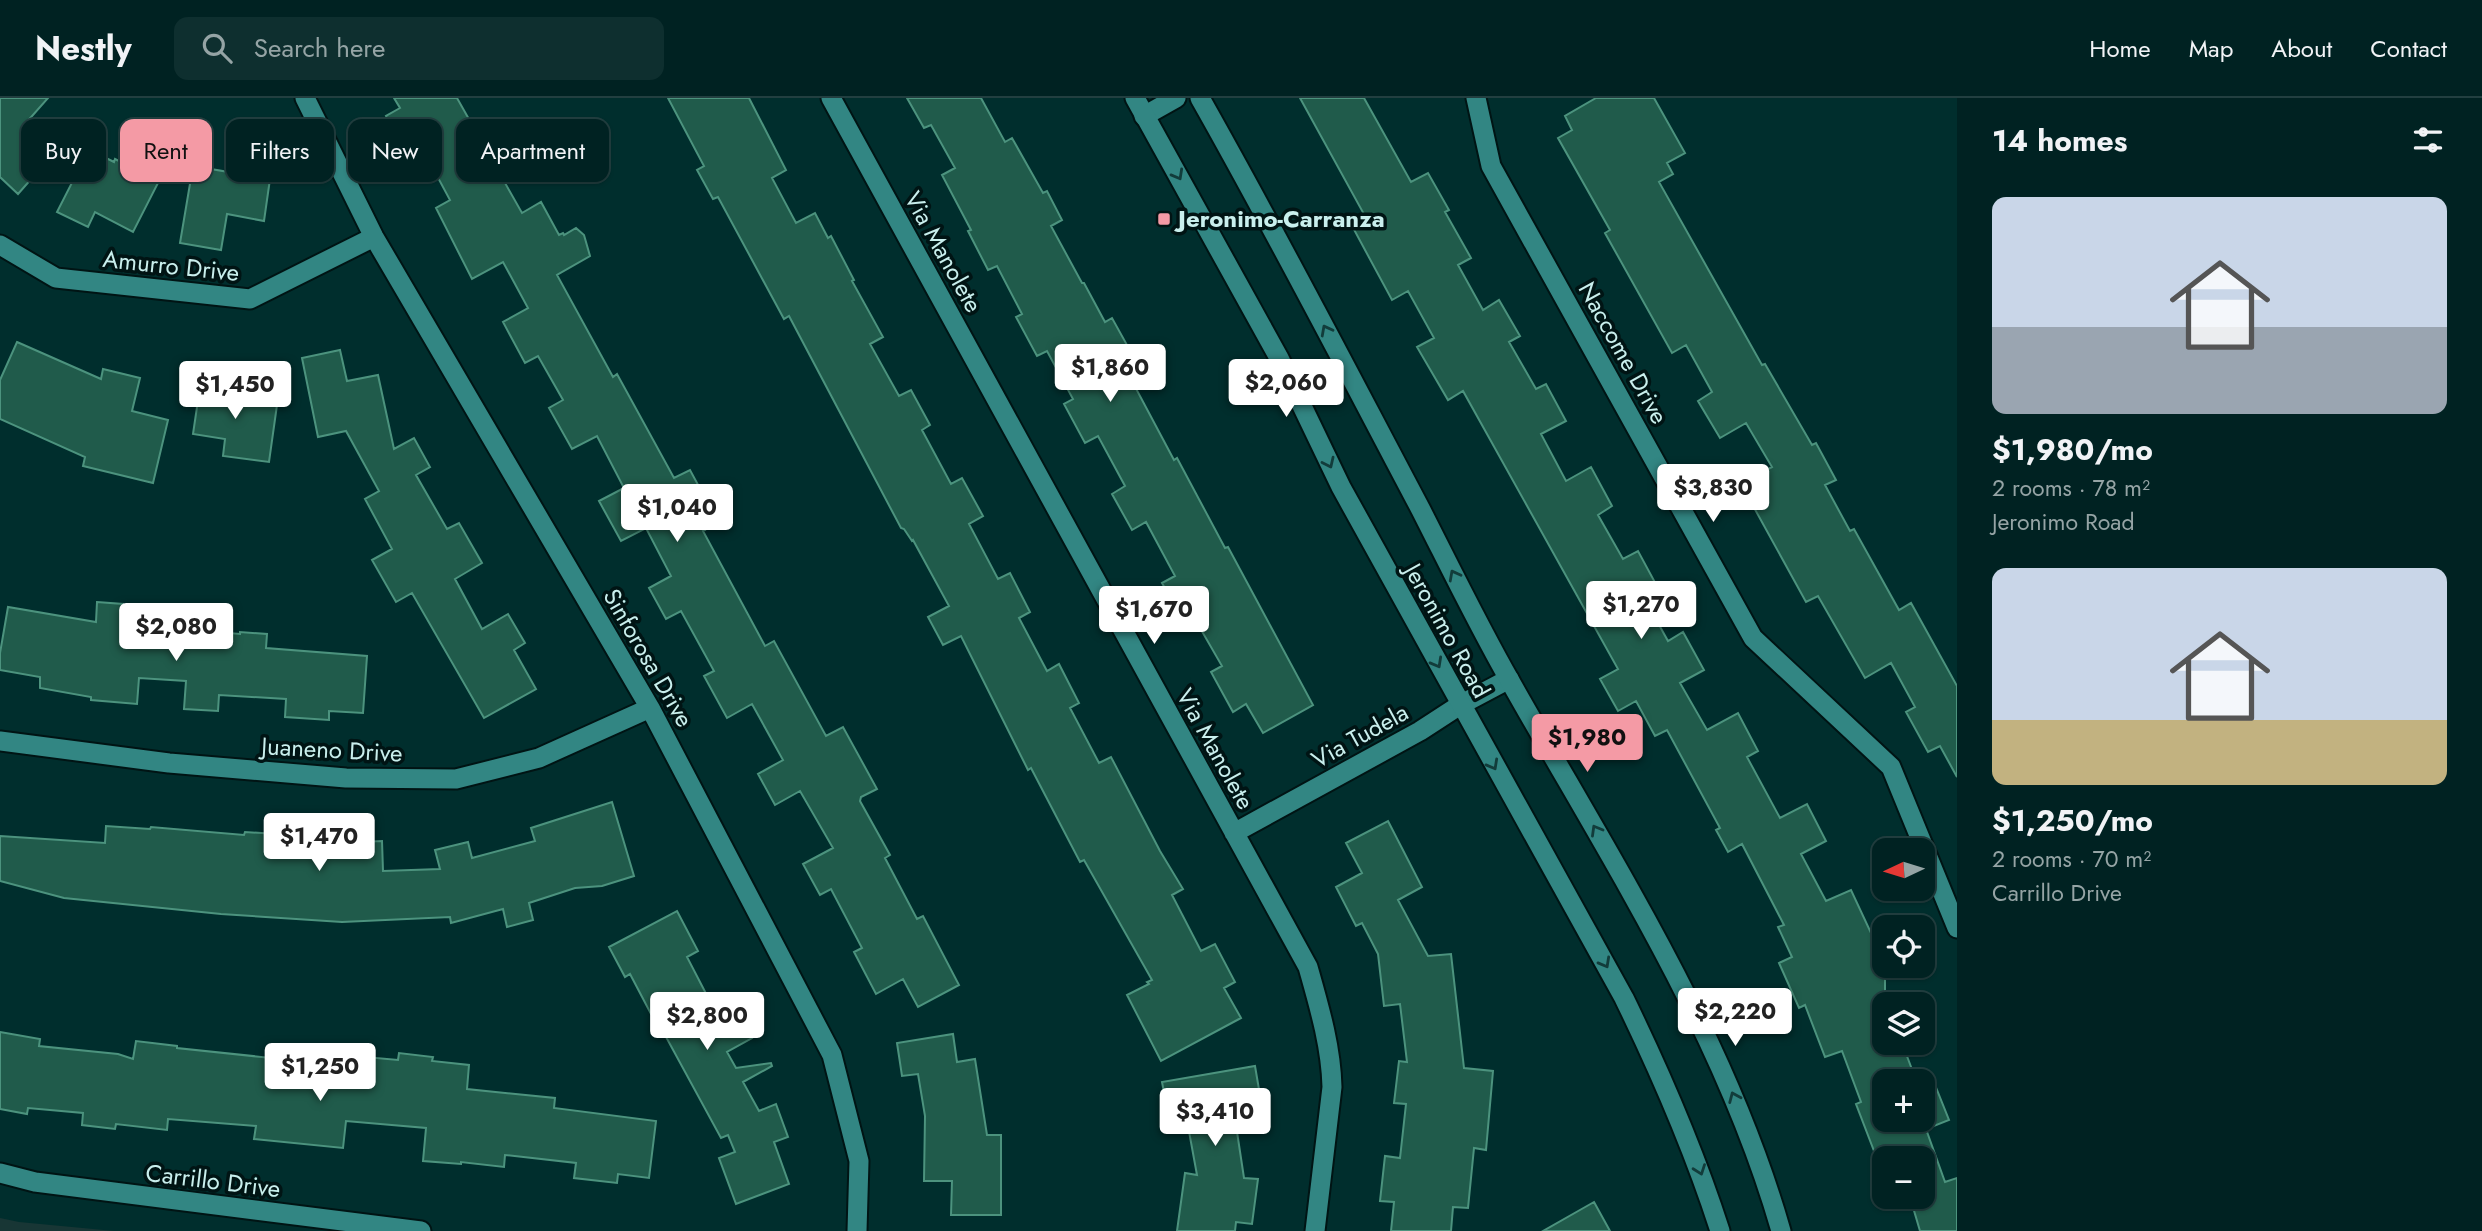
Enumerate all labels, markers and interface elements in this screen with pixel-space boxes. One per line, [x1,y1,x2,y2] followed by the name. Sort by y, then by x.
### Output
[174,17,664,80] search box
[35,25,132,72] text: Nestly
[198,29,236,67] icon: search
[254,29,385,67] text: Search here
[2089,31,2151,66] text: Home
[2189,31,2233,66] text: Map
[2271,31,2332,66] text: About
[2370,31,2447,66] text: Contact
[21,119,106,182] chip: Buy
[120,119,212,182] chip: Rent
[226,119,334,182] chip: Filters
[348,119,442,182] chip: New
[456,119,609,182] chip: Apartment
[1992,119,2127,162] text: 14 homes
[2409,121,2447,159] icon: filters
[1170,168,1183,181] one-way arrow
[896,185,991,319] street label: Via Manolete
[1174,201,1385,236] place label: Jeronimo-Carranza
[1156,211,1172,227] marker: Jeronimo-Carranza
[101,241,241,290] street label: Amurro Drive
[2157,242,2283,368] icon: home
[1570,275,1677,430] street label: Naccome Drive
[1321,325,1335,337] one-way arrow
[1053,344,1167,404] pin: $1,860
[1071,350,1149,384] text: $1,860
[1229,360,1343,419] pin: $2,060
[178,362,292,421] pin: $1,450
[1245,365,1327,399] text: $2,060
[195,367,275,401] text: $1,450
[1992,428,2153,471] text: $1,980/mo
[1321,456,1335,468] one-way arrow
[1656,464,1770,524] pin: $3,830
[1673,470,1753,504] text: $3,830
[1992,471,2150,505] text: 2 rooms · 78 m²
[620,484,734,544] pin: $1,040
[637,490,717,524] text: $1,040
[1992,505,2135,539] text: Jeronimo Road
[1395,555,1499,704] street label: Jeronimo Road
[1449,570,1463,582] one-way arrow
[595,582,702,733] street label: Sinforosa Drive
[1584,582,1698,641] pin: $1,270
[1097,587,1211,646] pin: $1,670
[1602,587,1680,621] text: $1,270
[1115,592,1193,626] text: $1,670
[119,603,233,663] pin: $2,080
[135,609,217,643] text: $2,080
[2157,613,2283,739] icon: home
[1429,656,1442,669] one-way arrow
[1168,682,1263,816] street label: Via Manolete
[1305,695,1415,777] street label: Via Tudela
[1530,714,1644,774] pin: $1,980
[1548,720,1626,754] text: $1,980
[258,728,403,771] street label: Juaneno Drive
[1485,758,1498,770] one-way arrow
[1992,799,2153,842] text: $1,250/mo
[262,814,376,873] pin: $1,470
[280,819,358,853] text: $1,470
[1592,824,1605,837] one-way arrow
[1872,838,1936,901] north arrow
[1872,838,1935,1209] map controls
[1992,842,2151,876] text: 2 rooms · 70 m²
[1992,876,2122,910] text: Carrillo Drive
[1872,915,1935,978] button: locate
[1597,956,1610,969] one-way arrow
[1678,988,1792,1048] pin: $2,220
[650,992,764,1052] pin: $2,800
[1872,992,1935,1055] button: layers
[1694,994,1776,1028] text: $2,220
[666,998,748,1032] text: $2,800
[263,1044,377,1103] pin: $1,250
[281,1049,359,1083] text: $1,250
[1872,1069,1935,1132] button: +
[1158,1088,1272,1148] pin: $3,410
[1729,1092,1743,1104] one-way arrow
[1176,1094,1254,1128] text: $3,410
[1872,1146,1935,1209] button: −
[144,1155,282,1206] street label: Carrillo Drive
[1692,1163,1706,1175] one-way arrow

